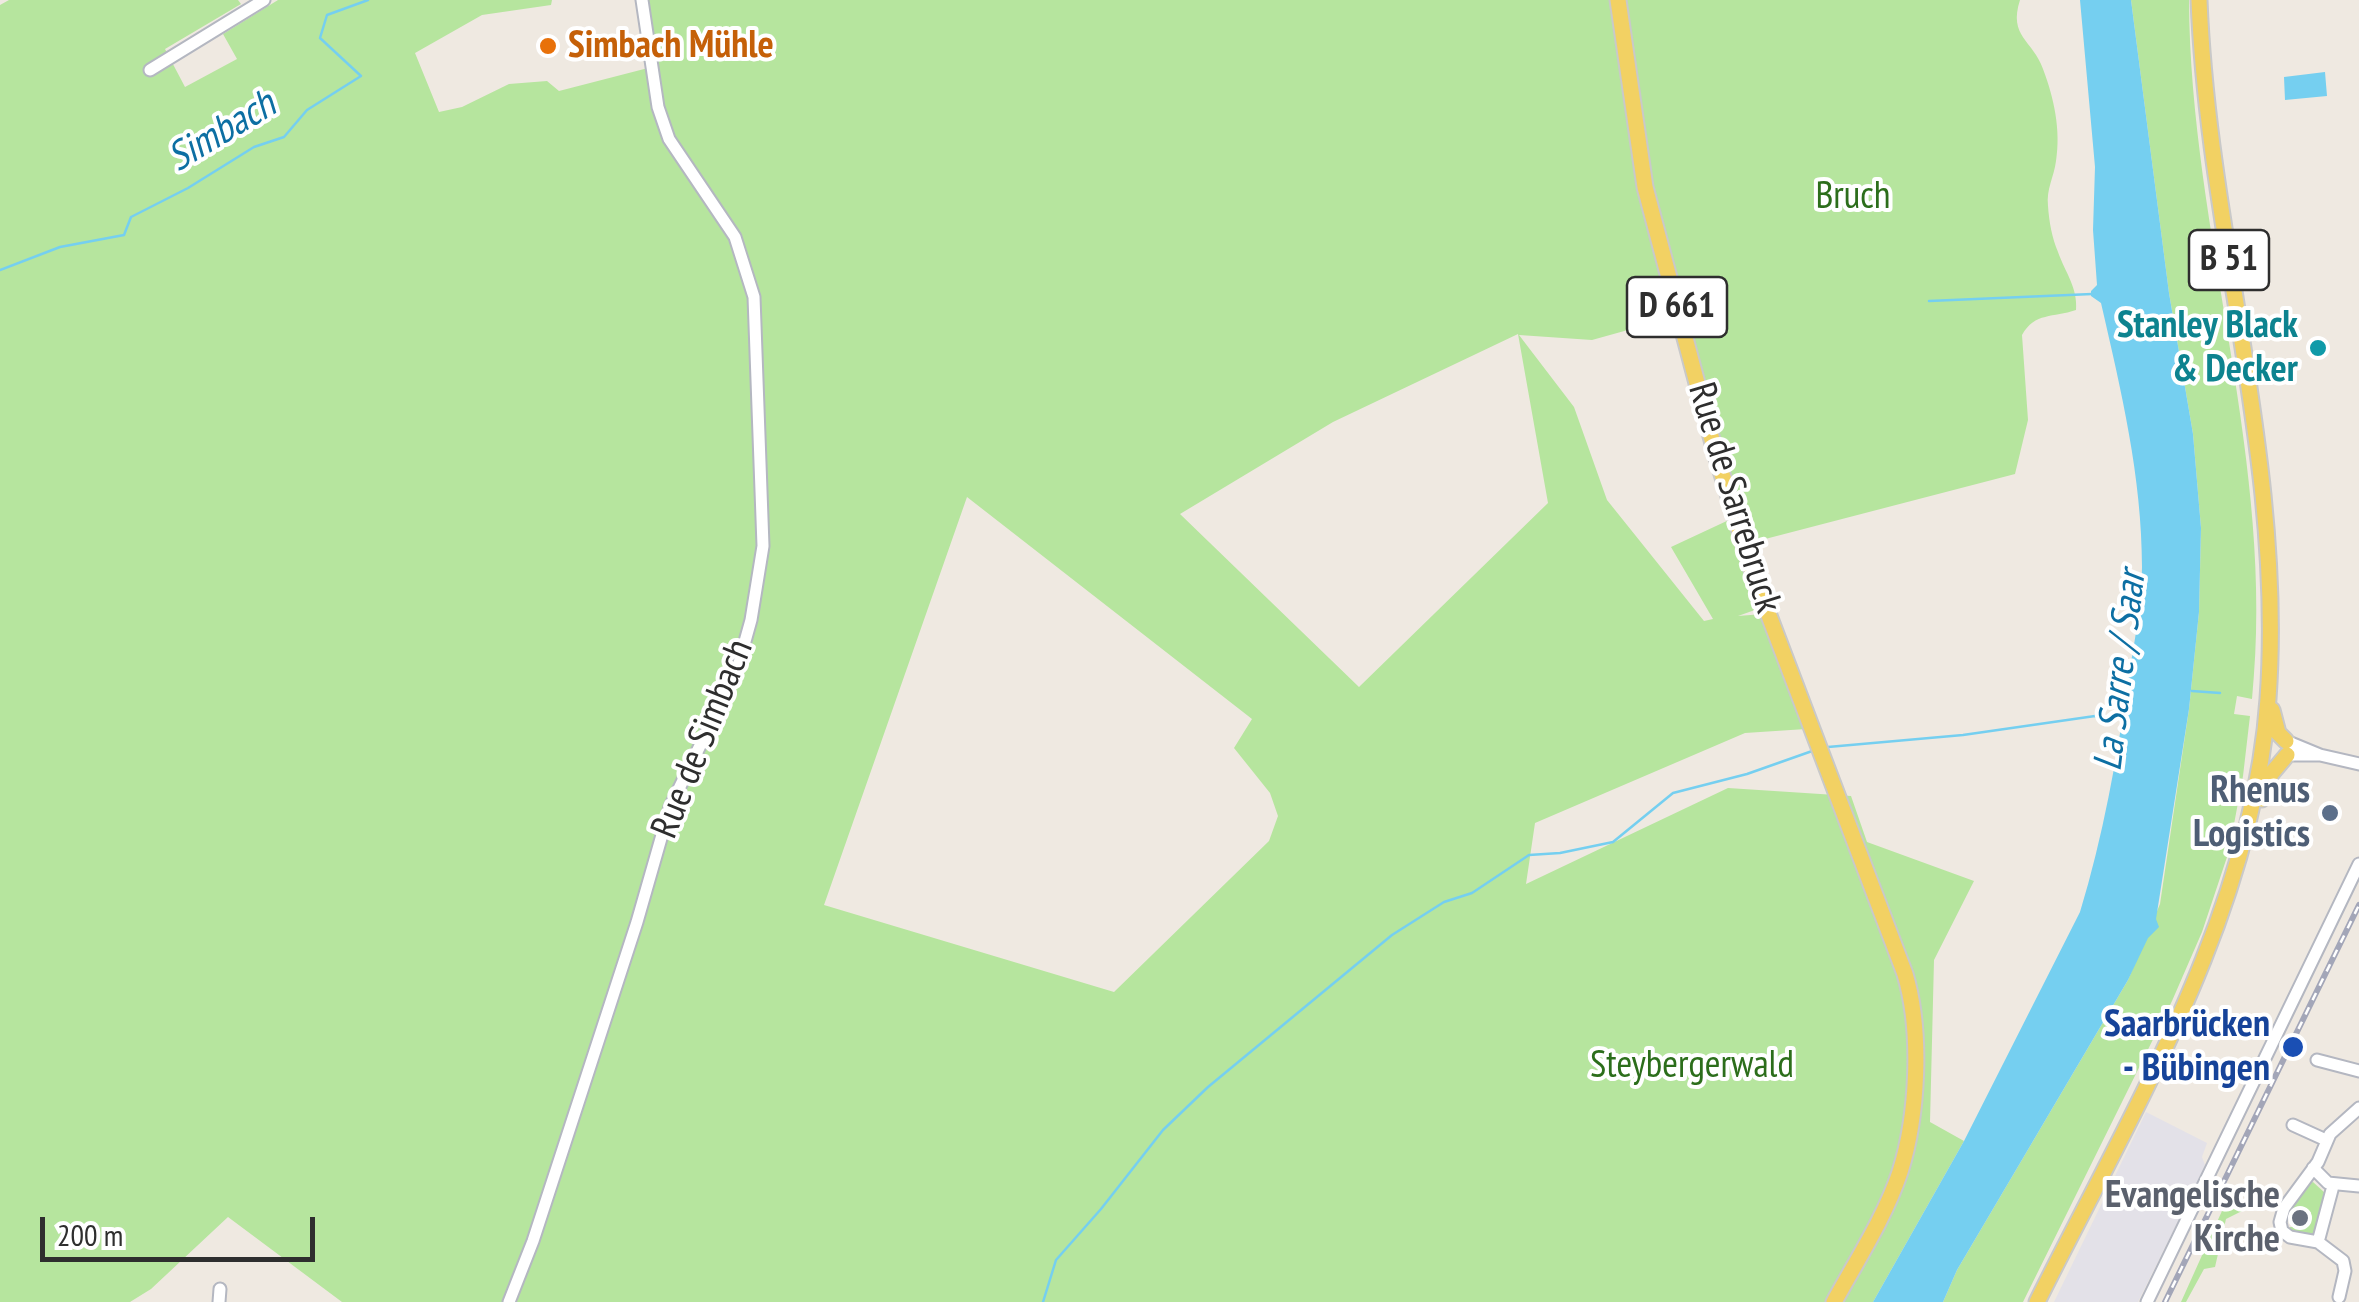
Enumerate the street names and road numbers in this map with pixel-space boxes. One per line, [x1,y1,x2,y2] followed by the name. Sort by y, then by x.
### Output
[2189,230,2269,290] road number: B 51
[1627,277,1727,337] road number: D 661
[1677,377,1791,619] street label: Rue de Sarrebruck
[643,633,763,845] street label: Rue de Simbach

